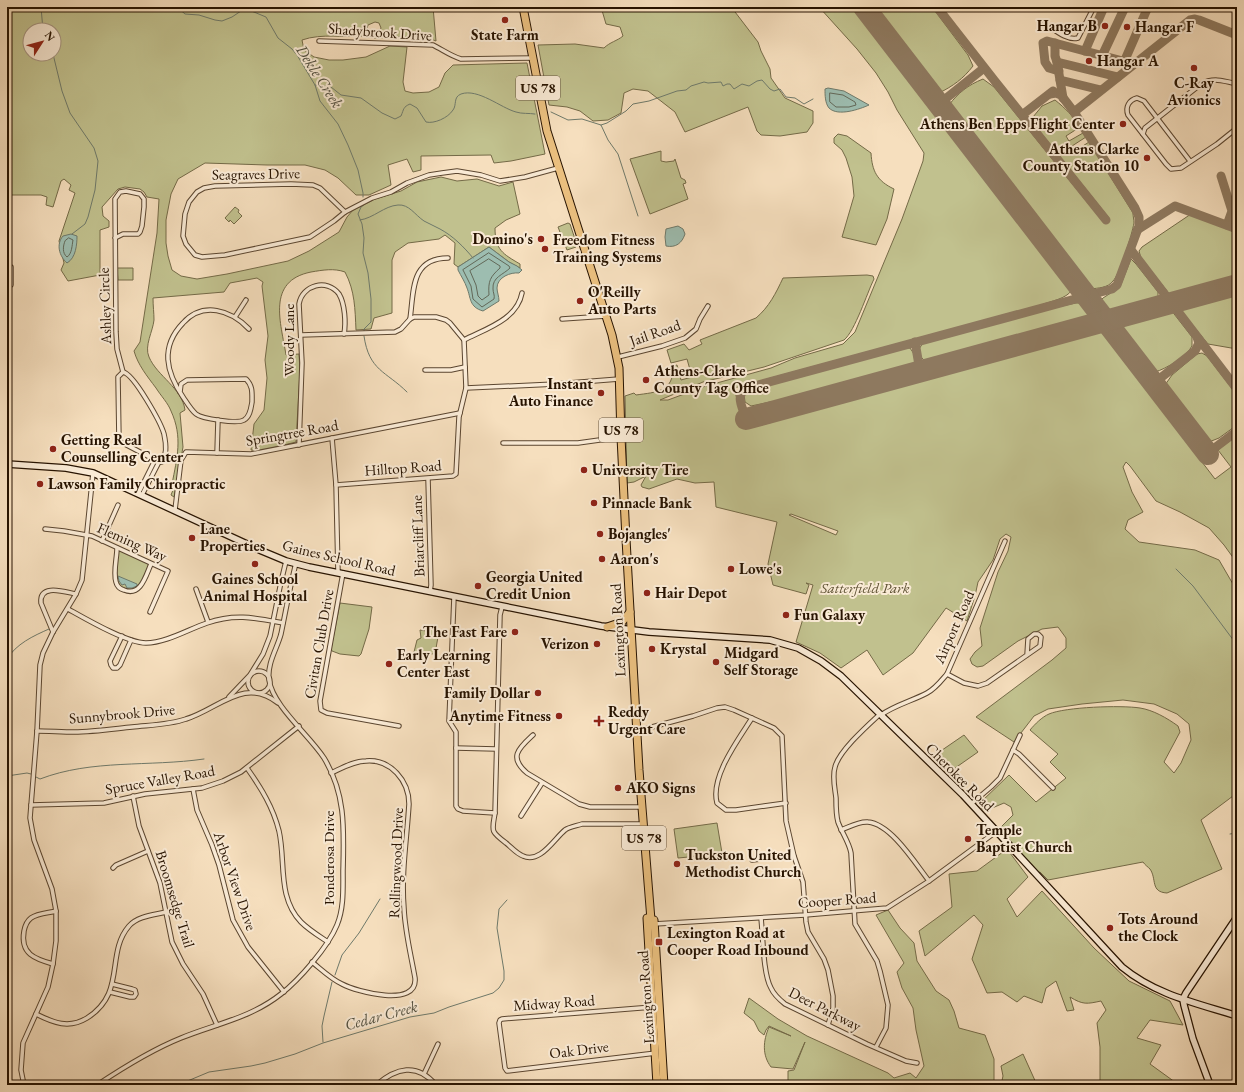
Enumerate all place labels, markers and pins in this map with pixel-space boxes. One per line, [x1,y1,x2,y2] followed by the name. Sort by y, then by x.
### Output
[500,15,510,25] marker: State Farm
[1037,16,1097,35] place label: Hangar B
[1135,17,1194,36] place label: Hangar F
[1100,21,1110,31] marker: Hangar B
[1122,22,1132,32] marker: Hangar F
[471,25,539,44] place label: State Farm
[1097,51,1159,70] place label: Hangar A
[1084,56,1094,66] marker: Hangar A
[1189,63,1199,73] marker: C-Ray Avionics
[1166,73,1221,109] place label: C-Ray Avionics
[919,114,1116,133] place label: Athens Ben Epps Flight Center
[1118,119,1128,129] marker: Athens Ben Epps Flight Center
[1023,139,1139,175] place label: Athens Clarke County Station 10
[1142,153,1152,163] marker: Athens Clarke County Station 10
[472,229,533,248] place label: Domino's
[553,230,662,266] place label: Freedom Fitness Training Systems
[536,234,546,244] marker: Domino's
[540,244,550,254] marker: Freedom Fitness Training Systems
[587,282,656,318] place label: O'Reilly Auto Parts
[575,296,585,306] marker: O'Reilly Auto Parts
[653,361,769,397] place label: Athens-Clarke County Tag Office
[508,374,593,410] place label: Instant Auto Finance
[641,375,651,385] marker: Athens-Clarke County Tag Office
[596,388,606,398] marker: Instant Auto Finance
[61,430,184,466] place label: Getting Real Counselling Center
[48,444,58,454] marker: Getting Real Counselling Center
[592,460,688,479] place label: University Tire
[579,465,589,475] marker: University Tire
[48,474,225,493] place label: Lawson Family Chiropractic
[35,479,45,489] marker: Lawson Family Chiropractic
[602,493,692,512] place label: Pinnacle Bank
[589,498,599,508] marker: Pinnacle Bank
[200,519,265,555] place label: Lane Properties
[608,524,671,543] place label: Bojangles'
[595,529,605,539] marker: Bojangles'
[187,533,197,543] marker: Lane Properties
[609,549,658,568] place label: Aaron's
[597,554,607,564] marker: Aaron's
[250,559,260,569] marker: Gaines School Animal Hospital
[739,559,782,578] place label: Lowe's
[726,564,736,574] marker: Lowe's
[486,567,584,603] place label: Georgia United Credit Union
[202,569,308,605] place label: Gaines School Animal Hospital
[473,581,483,591] marker: Georgia United Credit Union
[655,583,727,602] place label: Hair Depot
[642,588,652,598] marker: Hair Depot
[794,605,866,624] place label: Fun Galaxy
[781,610,791,620] marker: Fun Galaxy
[423,622,507,641] place label: The Fast Fare
[510,627,520,637] marker: The Fast Fare
[541,634,590,653] place label: Verizon
[592,639,602,649] marker: Verizon
[660,639,707,658] place label: Krystal
[724,643,798,679] place label: Midgard Self Storage
[647,644,657,654] marker: Krystal
[397,645,491,681] place label: Early Learning Center East
[711,657,721,667] marker: Midgard Self Storage
[384,659,394,669] marker: Early Learning Center East
[444,683,531,702] place label: Family Dollar
[533,688,543,698] marker: Family Dollar
[608,702,686,738] place label: Reddy Urgent Care
[448,706,551,725] place label: Anytime Fitness
[554,711,564,721] marker: Anytime Fitness
[593,715,605,727] marker: Reddy Urgent Care
[625,778,696,797] place label: AKO Signs
[613,783,623,793] marker: AKO Signs
[976,820,1073,856] place label: Temple Baptist Church
[963,834,973,844] marker: Temple Baptist Church
[685,845,802,881] place label: Tuckston United Methodist Church
[672,859,682,869] marker: Tuckston United Methodist Church
[1118,909,1199,945] place label: Tots Around the Clock
[667,923,810,959] place label: Lexington Road at Cooper Road Inbound
[1105,923,1115,933] marker: Tots Around the Clock
[654,937,664,947] marker: Lexington Road at Cooper Road Inbound

